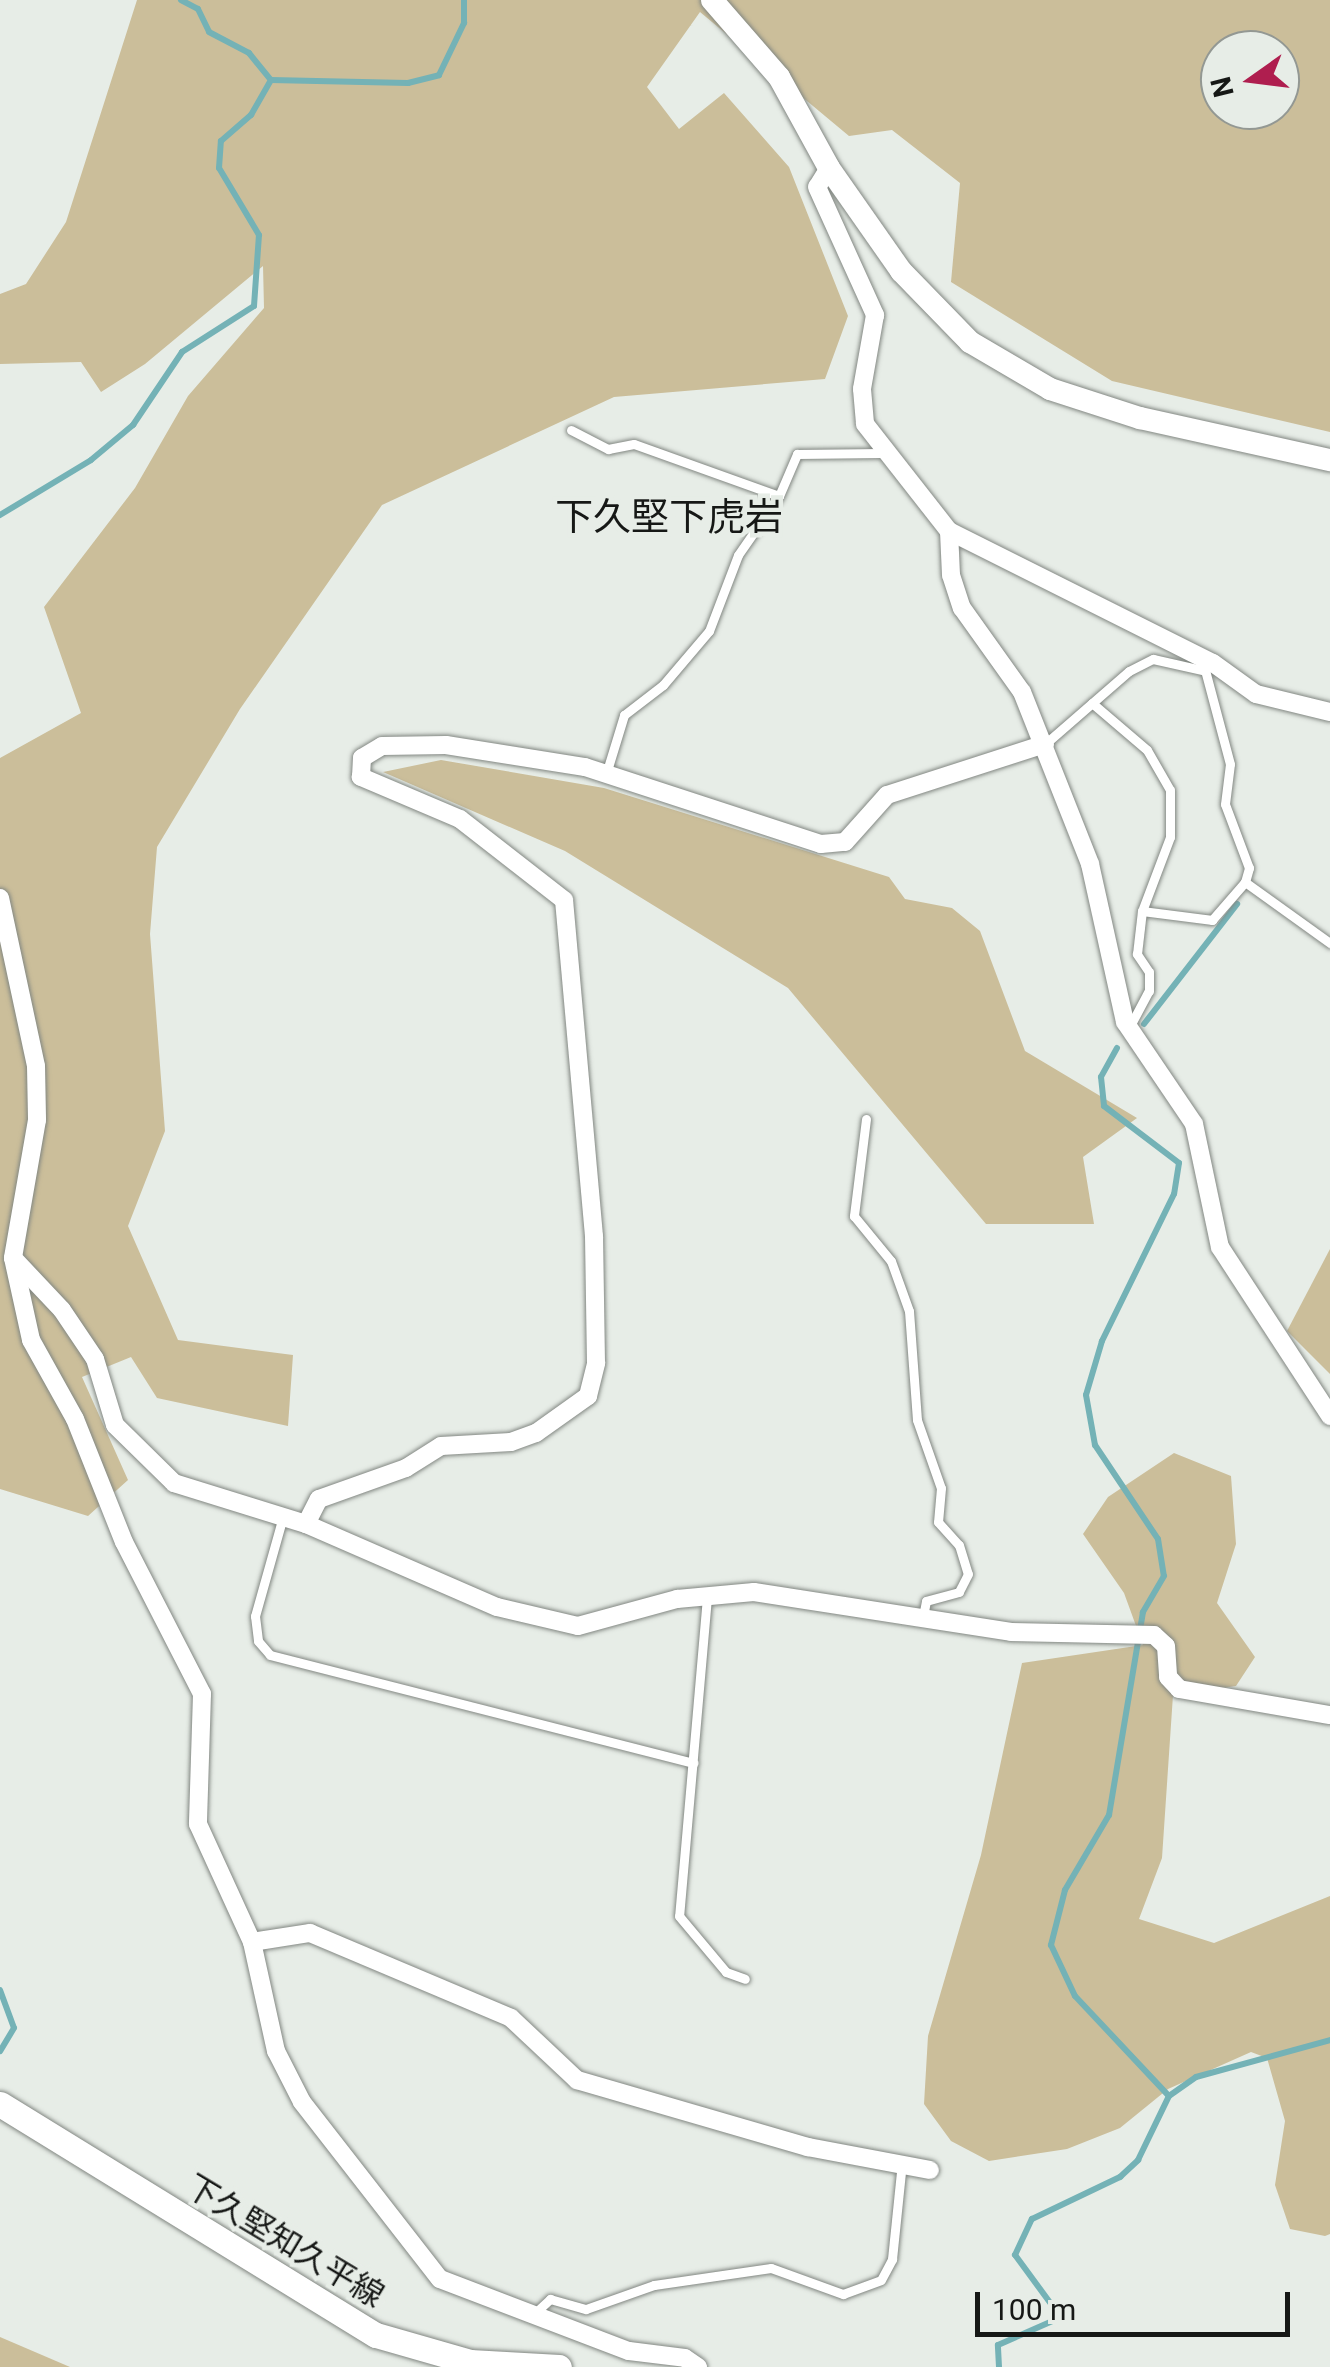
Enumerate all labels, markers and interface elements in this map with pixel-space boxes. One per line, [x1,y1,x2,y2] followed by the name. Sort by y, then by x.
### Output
[1200,30,1300,130] north arrow
[1204,73,1241,100] text: N
[555,495,783,541] district label: 下久堅下虎岩
[179,2167,391,2315] street label: 下久堅知久平線
[980,2272,1295,2334] scale bar
[992,2292,1076,2327] text: 100 m

